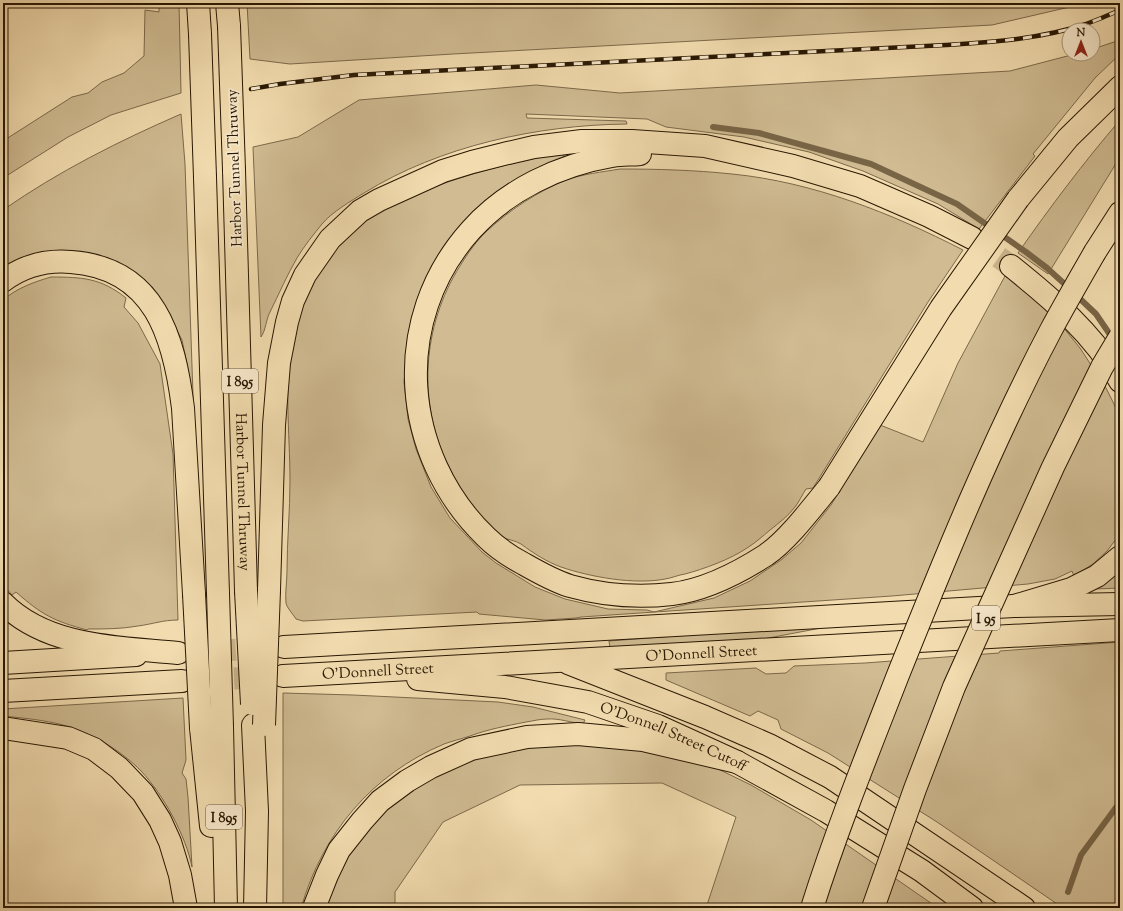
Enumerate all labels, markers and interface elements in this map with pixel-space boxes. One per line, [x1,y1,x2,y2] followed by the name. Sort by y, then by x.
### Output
[1061,22,1101,62] north arrow
[1076,25,1086,41] text: N
[222,88,249,247] street label: Harbor Tunnel Thruway
[222,369,258,393] road number: I 895
[229,413,254,572] street label: Harbor Tunnel Thruway
[972,606,1000,630] road number: I 95
[645,641,758,668] street label: O'Donnell Street
[322,659,434,686] street label: O'Donnell Street
[597,698,751,778] street label: O'Donnell Street Cutoff
[206,805,242,829] road number: I 895

